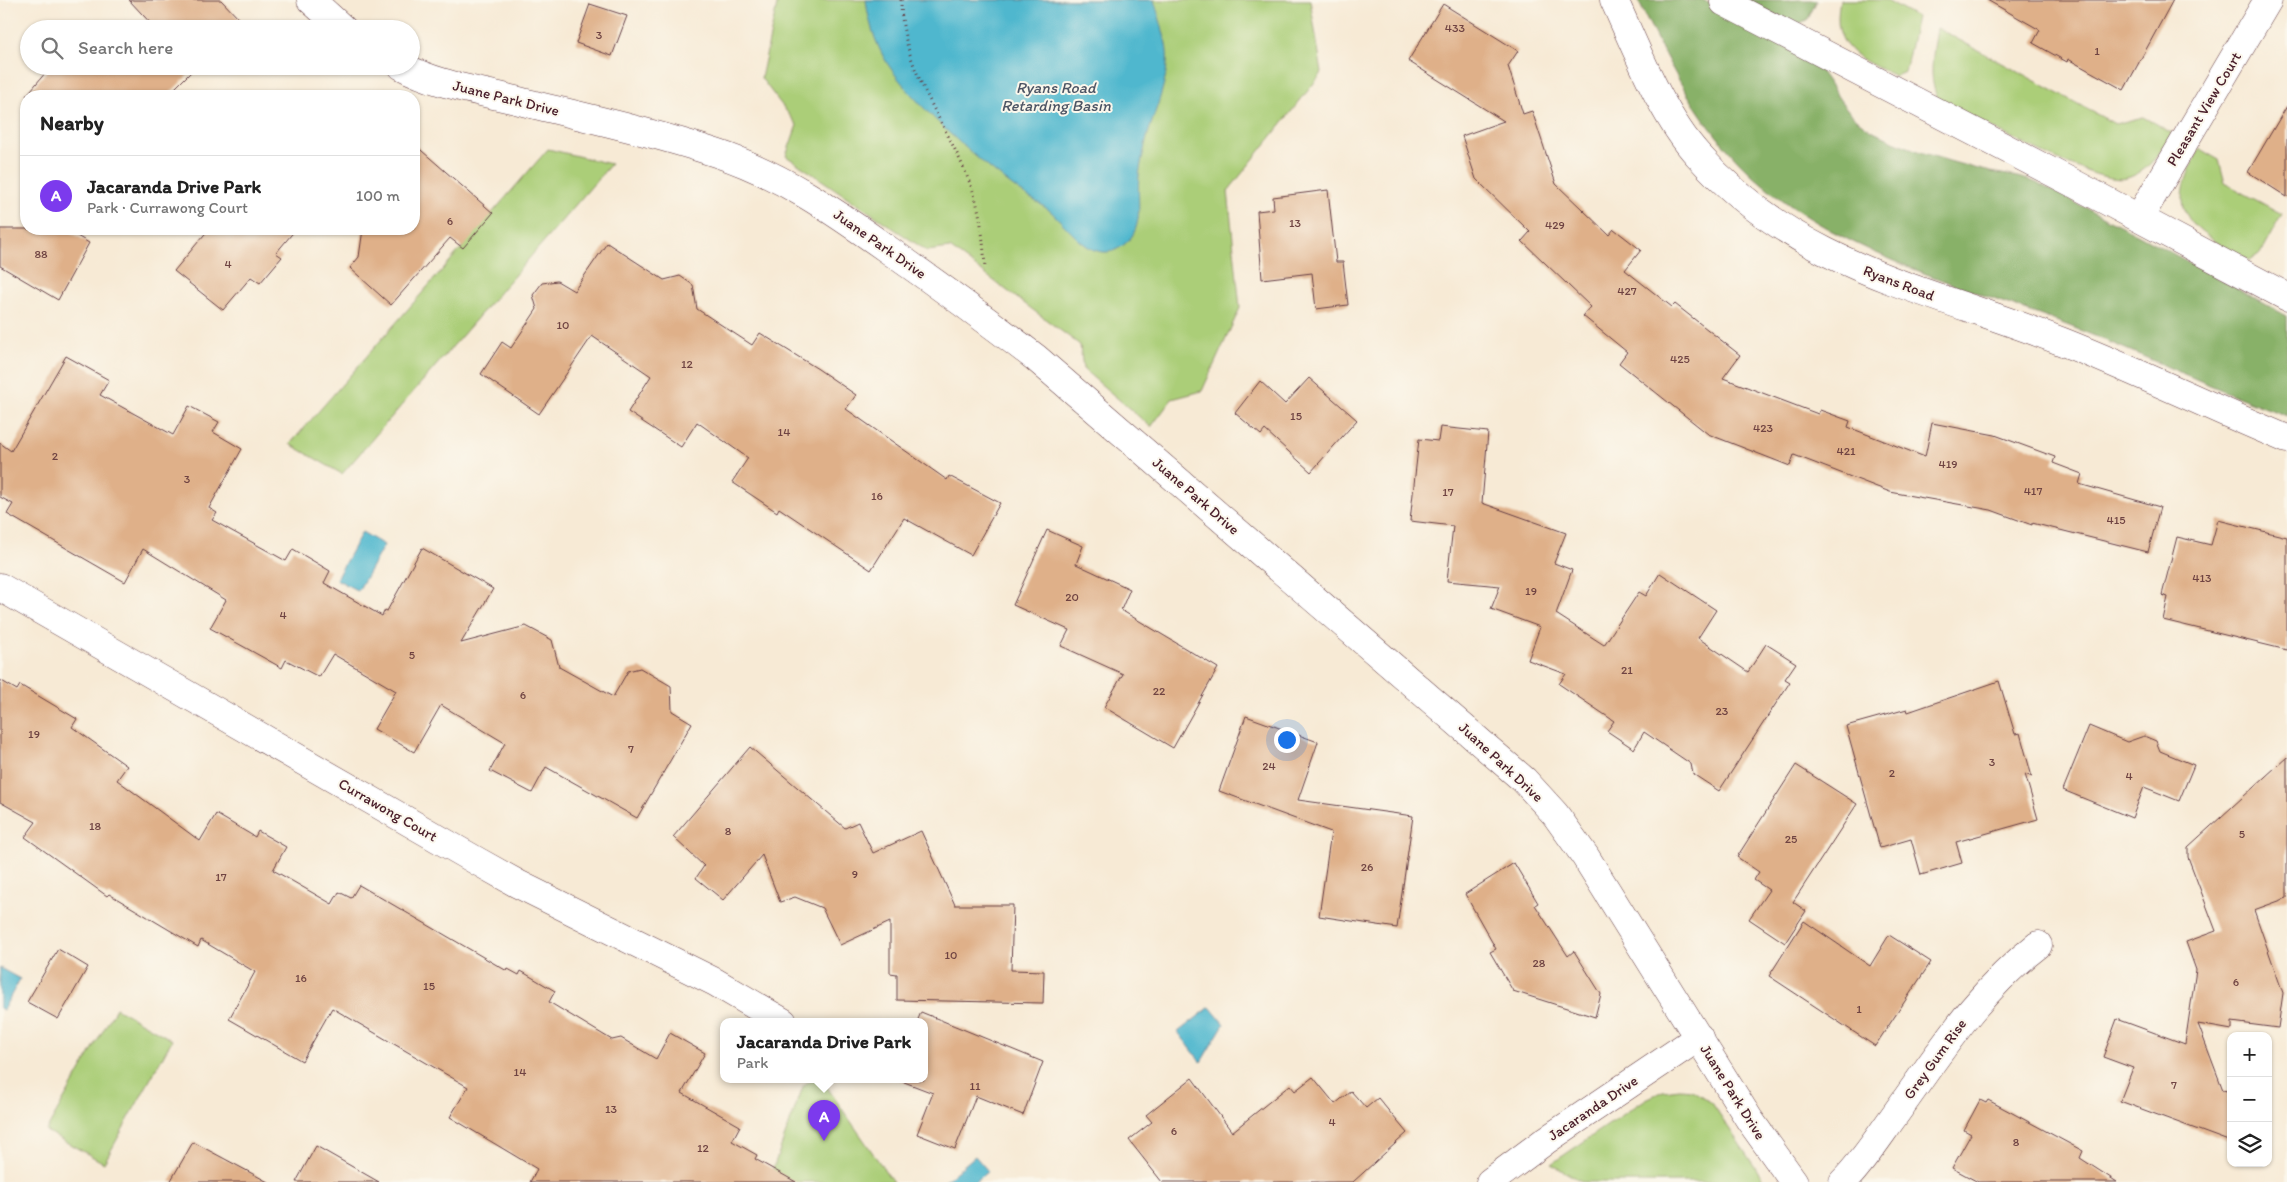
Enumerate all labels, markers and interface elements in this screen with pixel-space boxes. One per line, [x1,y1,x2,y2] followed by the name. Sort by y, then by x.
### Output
[20,20,420,75] search box
[1445,21,1466,35] house number: 433
[596,28,603,42] house number: 3
[38,34,66,62] icon: search
[78,36,173,59] text: Search here
[2094,44,2100,58] house number: 1
[2163,48,2245,169] street label: Pleasant View Court
[451,76,561,120] street label: Juane Park Drive
[1001,78,1111,115] water label: Ryans Road Retarding Basin
[40,110,104,135] text: Nearby
[87,175,261,198] text: Jacaranda Drive Park
[51,186,61,205] text: A
[356,186,400,205] text: 100 m
[87,198,248,217] text: Park · Currawong Court
[830,205,930,283] street label: Juane Park Drive
[447,214,453,228] house number: 6
[1289,216,1302,230] house number: 13
[1545,218,1565,232] house number: 429
[34,247,48,261] house number: 88
[224,257,232,271] house number: 4
[1861,261,1938,305] street label: Ryans Road
[1617,284,1637,298] house number: 427
[557,318,569,332] house number: 10
[1670,352,1690,366] house number: 425
[681,357,694,371] house number: 12
[1290,409,1302,423] house number: 15
[1753,421,1773,435] house number: 423
[778,425,790,439] house number: 14
[1836,444,1856,458] house number: 421
[52,449,59,463] house number: 2
[1149,453,1243,539] street label: Juane Park Drive
[1938,457,1958,471] house number: 419
[184,472,191,486] house number: 3
[2024,484,2042,498] house number: 417
[1442,485,1454,499] house number: 17
[871,489,883,503] house number: 16
[2106,513,2126,527] house number: 415
[2192,571,2212,585] house number: 413
[1525,584,1537,598] house number: 19
[1065,590,1079,604] house number: 20
[279,608,287,622] house number: 4
[409,648,415,662] house number: 5
[1621,663,1633,677] house number: 21
[1153,684,1166,698] house number: 22
[520,688,526,702] house number: 6
[1716,704,1729,718] house number: 23
[1455,718,1547,806] street label: Juane Park Drive
[28,727,40,741] house number: 19
[1274,727,1300,753] your location
[628,742,634,756] house number: 7
[1989,755,1996,769] house number: 3
[1262,759,1276,773] house number: 24
[1889,766,1896,780] house number: 2
[2125,769,2133,783] house number: 4
[335,774,441,846] street label: Currawong Court
[89,819,101,833] house number: 18
[725,824,732,838] house number: 8
[2239,827,2245,841] house number: 5
[1785,832,1797,846] house number: 25
[1361,860,1373,874] house number: 26
[852,867,858,881] house number: 9
[215,870,227,884] house number: 17
[945,948,957,962] house number: 10
[1533,956,1546,970] house number: 28
[295,971,307,985] house number: 16
[2233,975,2239,989] house number: 6
[423,979,435,993] house number: 15
[1856,1002,1862,1016] house number: 1
[1900,1015,1970,1103] street label: Grey Gum Rise
[720,1018,928,1083] popup
[737,1030,911,1053] text: Jacaranda Drive Park
[2227,1032,2272,1167] map controls
[2227,1032,2272,1077] button: +
[1696,1041,1770,1143] street label: Juane Park Drive
[737,1053,768,1072] text: Park
[514,1065,526,1079] house number: 14
[1545,1071,1641,1145] street label: Jacaranda Drive
[2227,1077,2272,1122] button: −
[2171,1078,2177,1092] house number: 7
[969,1079,981,1093] house number: 11
[808,1100,840,1141] pin: A
[605,1102,618,1116] house number: 13
[1328,1115,1336,1129] house number: 4
[2227,1122,2272,1167] button: layers
[1171,1124,1177,1138] house number: 6
[2013,1135,2020,1149] house number: 8
[697,1141,710,1155] house number: 12

